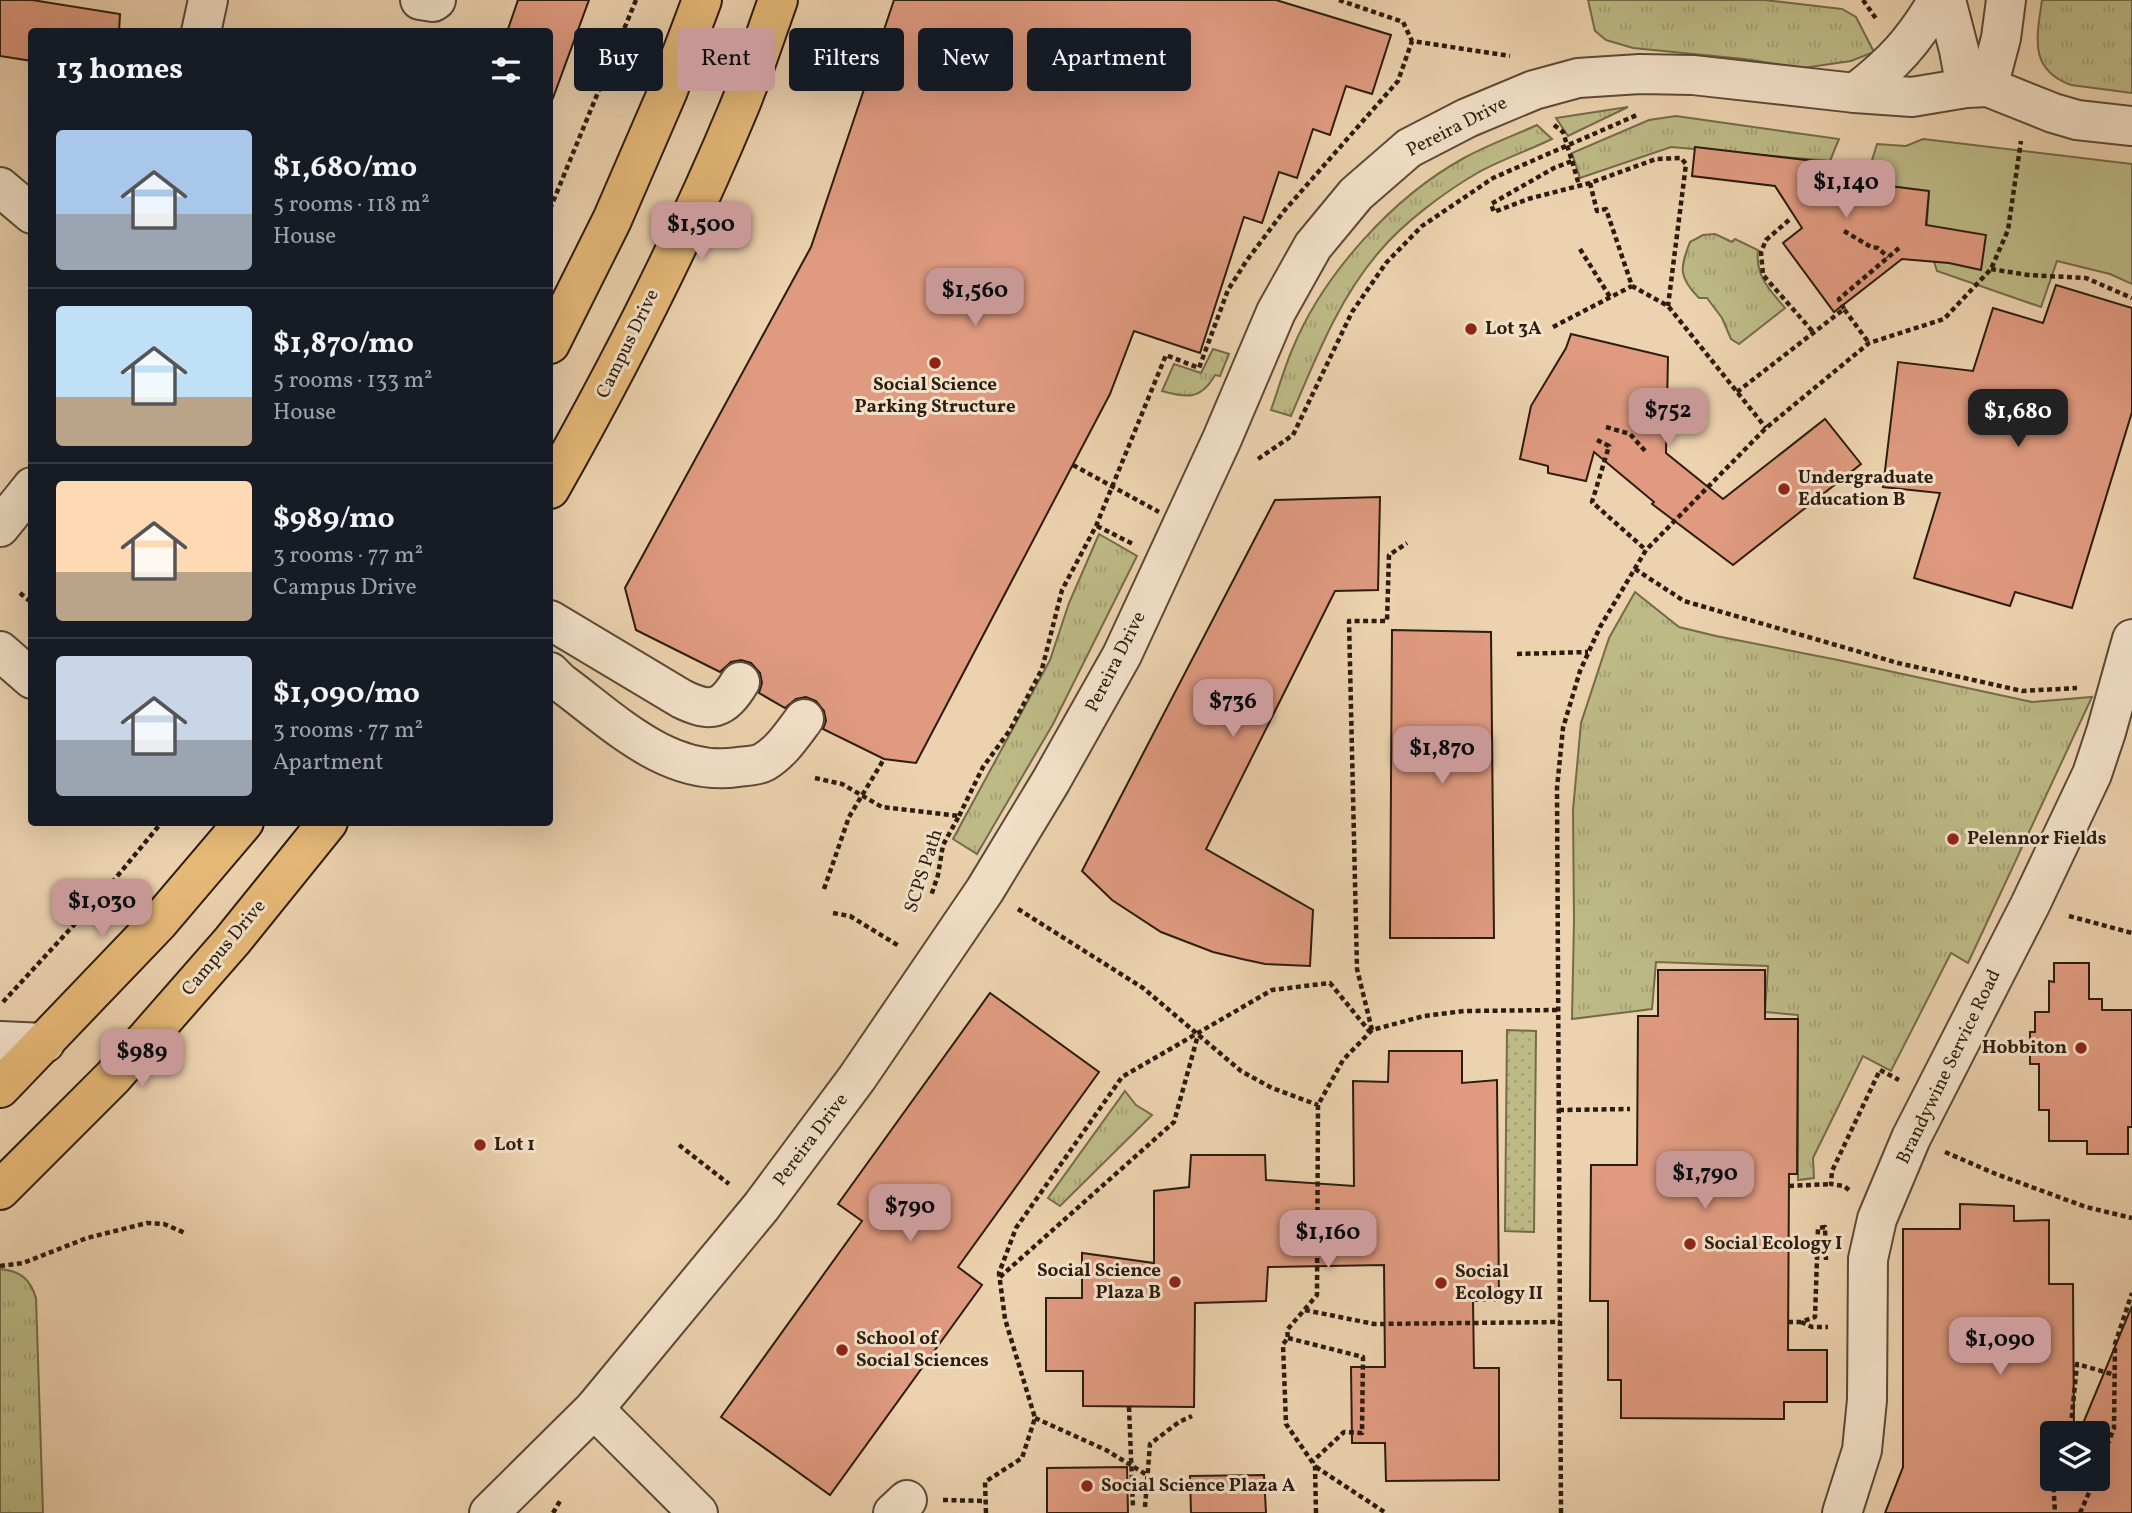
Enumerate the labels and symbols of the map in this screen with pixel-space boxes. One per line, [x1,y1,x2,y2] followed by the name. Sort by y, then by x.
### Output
[1402,90,1512,164] street label: Pereira Drive
[1789,160,1903,220] pin: $1,140
[644,202,758,262] pin: $1,500
[918,268,1032,328] pin: $1,560
[590,285,666,403] street label: Campus Drive
[1485,316,1542,342] place label: Lot 3A
[1463,321,1479,337] marker: Lot 3A
[927,355,943,371] marker: Social Science Parking Structure
[854,372,1016,420] place label: Social Science Parking Structure
[1627,388,1709,448] pin: $752
[1961,390,2075,449] pin: $1,680
[1798,465,1934,513] place label: Undergraduate Education B
[1776,481,1792,497] marker: Undergraduate Education B
[1079,607,1153,717] street label: Pereira Drive
[1192,680,1274,739] pin: $736
[1385,726,1499,786] pin: $1,870
[898,826,950,916] street label: SCPS Path
[1967,826,2107,852] place label: Pelennor Fields
[1945,831,1961,847] marker: Pelennor Fields
[45,880,159,939] pin: $1,030
[176,894,272,1002] street label: Campus Drive
[1890,965,2008,1169] street label: Brandywine Service Road
[101,1030,183,1089] pin: $989
[1982,1035,2067,1061] place label: Hobbiton
[2073,1040,2089,1056] marker: Hobbiton
[768,1088,854,1192] street label: Pereira Drive
[494,1132,535,1158] place label: Lot 1
[472,1137,488,1153] marker: Lot 1
[1648,1152,1762,1211] pin: $1,790
[869,1184,951,1244] pin: $790
[1271,1210,1385,1270] pin: $1,160
[1704,1231,1842,1257] place label: Social Ecology I
[1682,1236,1698,1252] marker: Social Ecology I
[1037,1258,1161,1306] place label: Social Science Plaza B
[1455,1259,1543,1307] place label: Social Ecology II
[1167,1274,1183,1290] marker: Social Science Plaza B
[1433,1275,1449,1291] marker: Social Ecology II
[1943,1318,2057,1377] pin: $1,090
[856,1326,989,1374] place label: School of Social Sciences
[834,1342,850,1358] marker: School of Social Sciences
[1101,1473,1296,1499] place label: Social Science Plaza A
[1079,1478,1095,1494] marker: Social Science Plaza A

